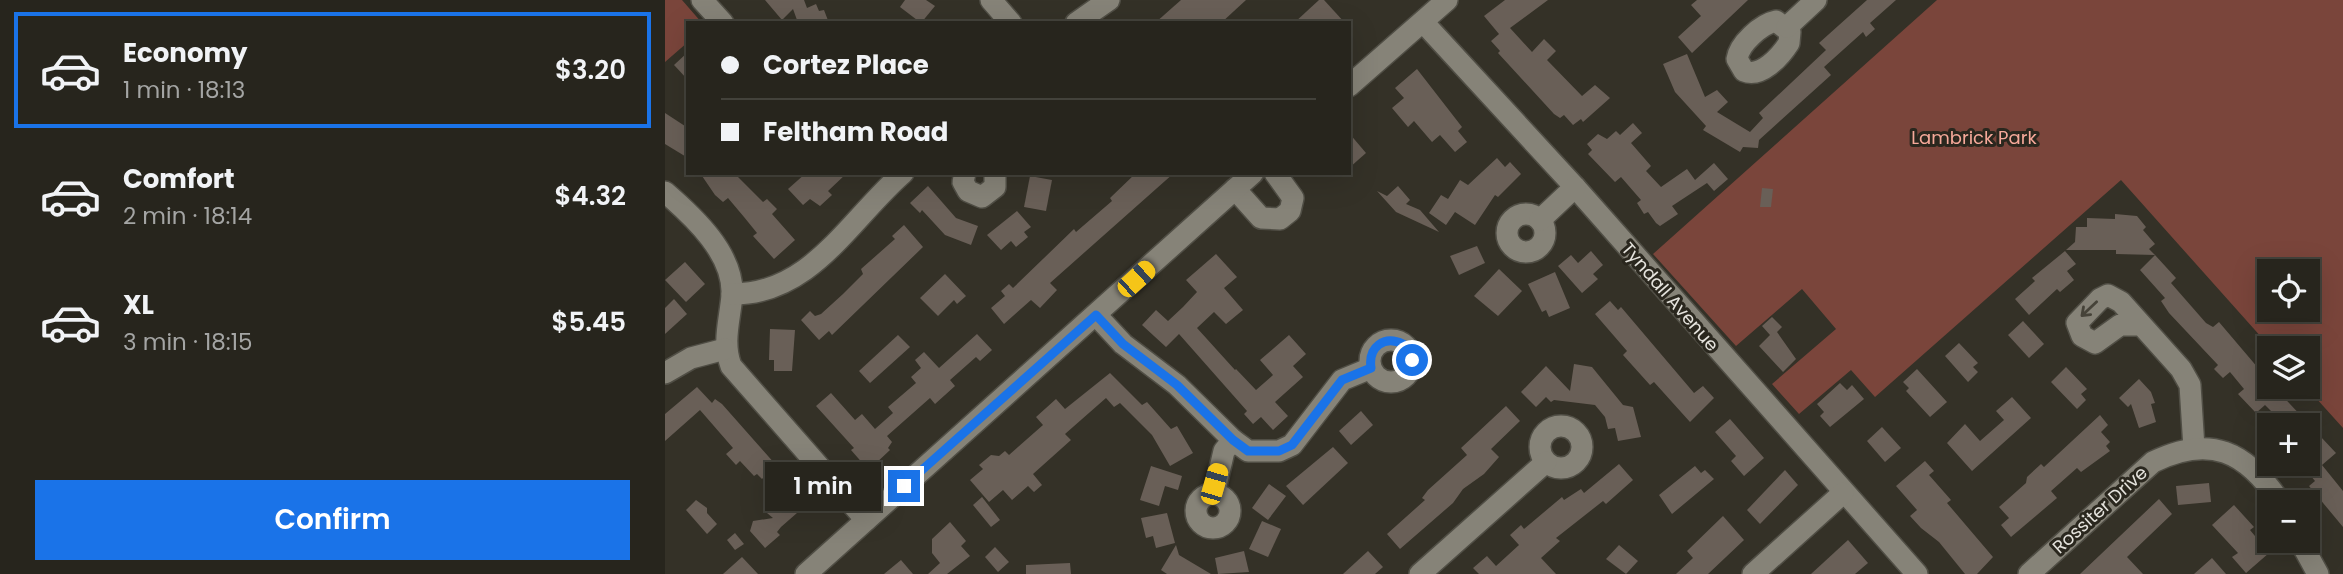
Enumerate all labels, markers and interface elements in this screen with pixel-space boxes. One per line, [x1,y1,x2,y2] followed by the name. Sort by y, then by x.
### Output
[123,35,247,71] text: Economy
[39,39,102,102] icon: car
[763,47,929,83] text: Cortez Place
[555,52,626,88] text: $3.20
[123,74,245,106] text: 1 min · 18:13
[763,114,949,150] text: Feltham Road
[1911,125,2037,150] park label: Lambrick Park
[123,161,235,197] text: Comfort
[39,165,102,228] icon: car
[555,178,626,214] text: $4.32
[123,200,252,232] text: 2 min · 18:14
[1616,237,1725,357] street label: Tyndall Avenue
[1114,257,1159,301] car
[2257,259,2320,553] map controls
[2257,259,2320,322] button: locate
[123,287,154,323] text: XL
[39,291,102,354] icon: car
[2081,301,2098,318] one-way arrow
[552,304,626,340] text: $5.45
[123,326,253,358] text: 3 min · 18:15
[2257,336,2320,399] button: layers
[1396,344,1428,376] route start
[2257,413,2320,476] button: +
[2047,460,2153,559] street label: Rossiter Drive
[1199,461,1230,507] car
[764,462,880,510] callout: 1 min
[793,470,853,502] text: 1 min
[888,470,920,502] route end
[35,480,630,560] button: Confirm
[2257,490,2320,553] button: −

